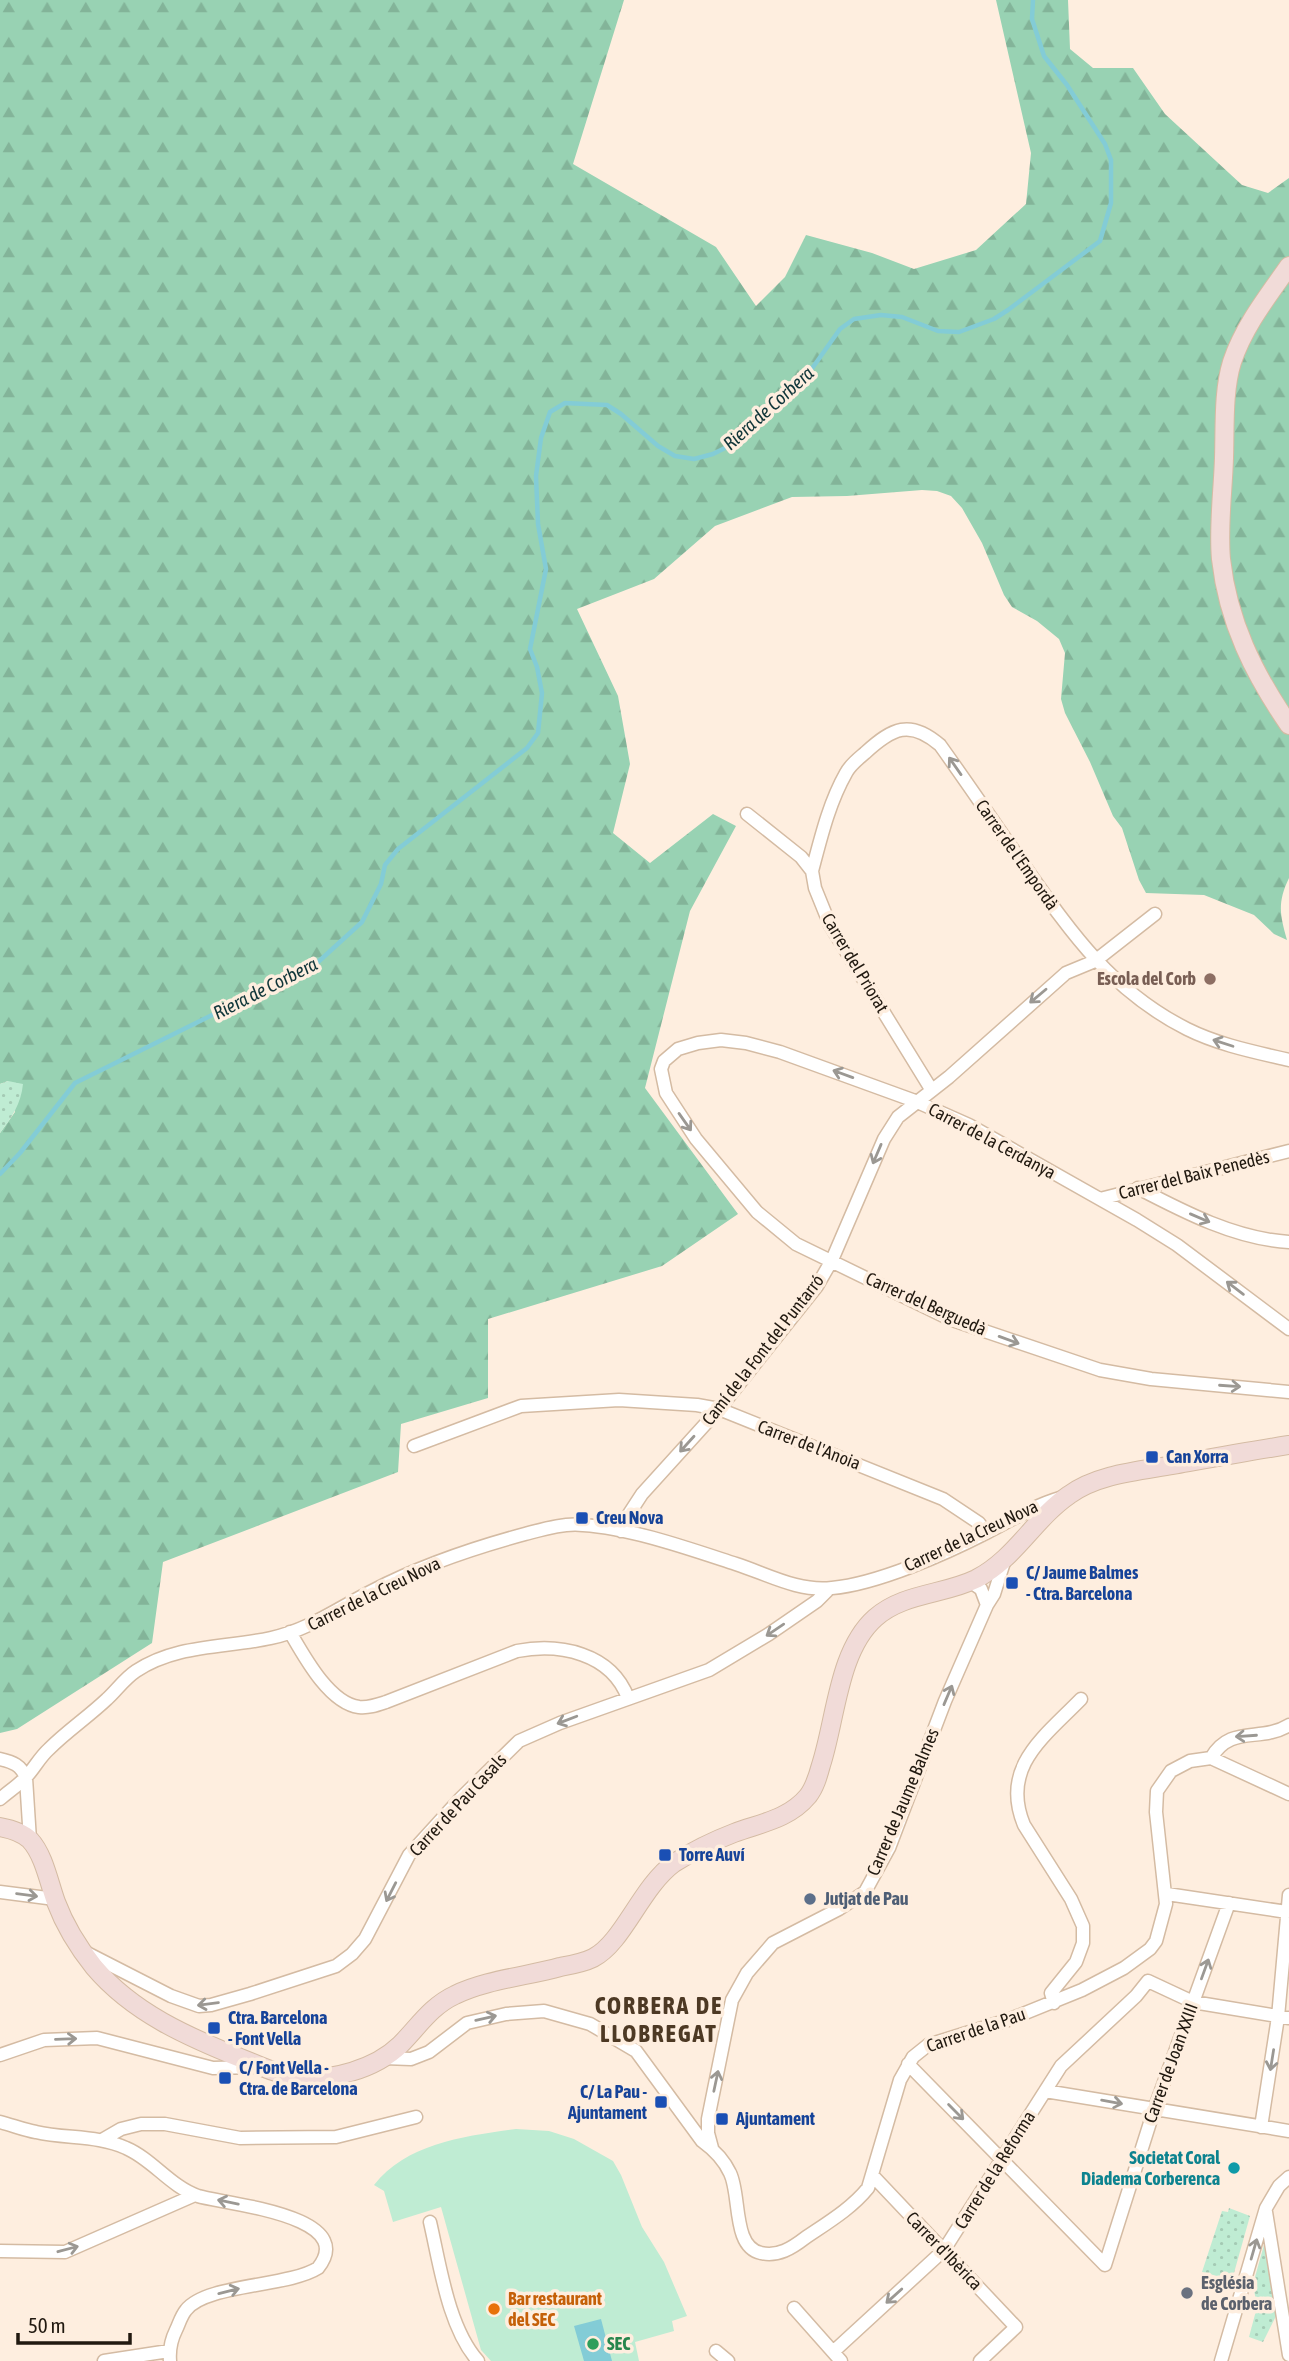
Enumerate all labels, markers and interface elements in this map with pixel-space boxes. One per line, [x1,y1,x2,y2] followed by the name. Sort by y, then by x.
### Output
[718,362,818,454] water label: Riera de Corbera
[948,757,963,776] one-way arrow
[972,796,1063,914] street label: Carrer de l'Empordà
[818,909,893,1016] street label: Carrer del Priorat
[209,952,321,1024] water label: Riera de Corbera
[1097,968,1196,989] place label: Escola del Corb
[1202,971,1218,987] marker: Escola del Corb
[1029,988,1047,1004] one-way arrow
[1212,1035,1234,1048] one-way arrow
[833,1067,854,1080] one-way arrow
[925,1098,1059,1183] street label: Carrer de la Cerdanya
[678,1112,692,1131] one-way arrow
[870,1143,883,1164] one-way arrow
[1116,1146,1271,1203] street label: Carrer del Baix Penedès
[1188,1212,1210,1225] one-way arrow
[863,1268,990,1340] street label: Carrer del Berguedà
[697,1270,828,1429] street label: Camí de la Font del Puntarró
[1226,1280,1245,1295] one-way arrow
[997,1334,1019,1347] one-way arrow
[1218,1380,1241,1393] one-way arrow
[755,1415,864,1474] street label: Carrer de l'Anoia
[679,1435,696,1452] one-way arrow
[1166,1446,1229,1467] place label: Can Xorra
[1144,1449,1160,1465] marker: Can Xorra
[901,1495,1041,1576] street label: Carrer de la Creu Nova
[596,1507,663,1528] place label: Creu Nova
[574,1510,590,1526] marker: Creu Nova
[304,1552,444,1635] street label: Carrer de la Creu Nova
[1026,1562,1139,1604] place label: C/ Jaume Balmes - Ctra. Barcelona
[1004,1575,1020,1591] marker: C/ Jaume Balmes - Ctra. Barcelona
[766,1623,785,1637] one-way arrow
[942,1685,955,1706] one-way arrow
[557,1715,579,1728] one-way arrow
[862,1725,943,1879] street label: Carrer de Jaume Balmes
[1236,1730,1258,1743] one-way arrow
[405,1749,511,1860] street label: Carrer de Pau Casals
[679,1844,745,1865] place label: Torre Auví
[657,1847,673,1863] marker: Torre Auví
[384,1881,398,1902] one-way arrow
[823,1888,909,1909] place label: Jutjat de Pau
[16,1889,38,1902] one-way arrow
[802,1891,818,1907] marker: Jutjat de Pau
[1200,1958,1212,1980] one-way arrow
[595,1992,723,2047] district label: CORBERA DE LLOBREGAT
[197,1997,220,2010] one-way arrow
[1139,2000,1202,2126] street label: Carrer de Joan XXIII
[924,2003,1028,2056] street label: Carrer de la Pau
[228,2007,327,2049] place label: Ctra. Barcelona - Font Vella
[474,2011,497,2024] one-way arrow
[206,2020,222,2036] marker: Ctra. Barcelona - Font Vella
[54,2033,77,2046] one-way arrow
[1265,2048,1278,2071] one-way arrow
[239,2057,358,2099] place label: C/ Font Vella - Ctra. de Barcelona
[217,2070,233,2086] marker: C/ Font Vella - Ctra. de Barcelona
[709,2070,723,2093] one-way arrow
[567,2081,648,2123] place label: C/ La Pau - Ajuntament
[653,2094,669,2110] marker: C/ La Pau - Ajuntament
[1100,2096,1123,2110] one-way arrow
[947,2104,964,2121] one-way arrow
[950,2107,1039,2233] street label: Carrer de la Reforma
[735,2108,816,2129] place label: Ajuntament
[714,2111,730,2127] marker: Ajuntament
[1081,2147,1220,2189] place label: Societat Coral Diadema Corberenca
[1226,2160,1242,2176] marker: Societat Coral Diadema Corberenca
[217,2195,240,2209] one-way arrow
[902,2207,987,2294] street label: Carrer d'Ibèrica
[1248,2238,1261,2260] one-way arrow
[56,2242,78,2255] one-way arrow
[1201,2272,1272,2314] place label: Església de Corbera
[217,2284,240,2298] one-way arrow
[1179,2285,1195,2301] marker: Església de Corbera
[508,2288,603,2330] place label: Bar restaurant del SEC
[885,2288,903,2304] one-way arrow
[486,2301,502,2317] marker: Bar restaurant del SEC
[18,2302,130,2346] scale bar
[28,2313,66,2337] text: 50 m
[607,2333,630,2354] place label: SEC
[585,2336,601,2352] marker: SEC

